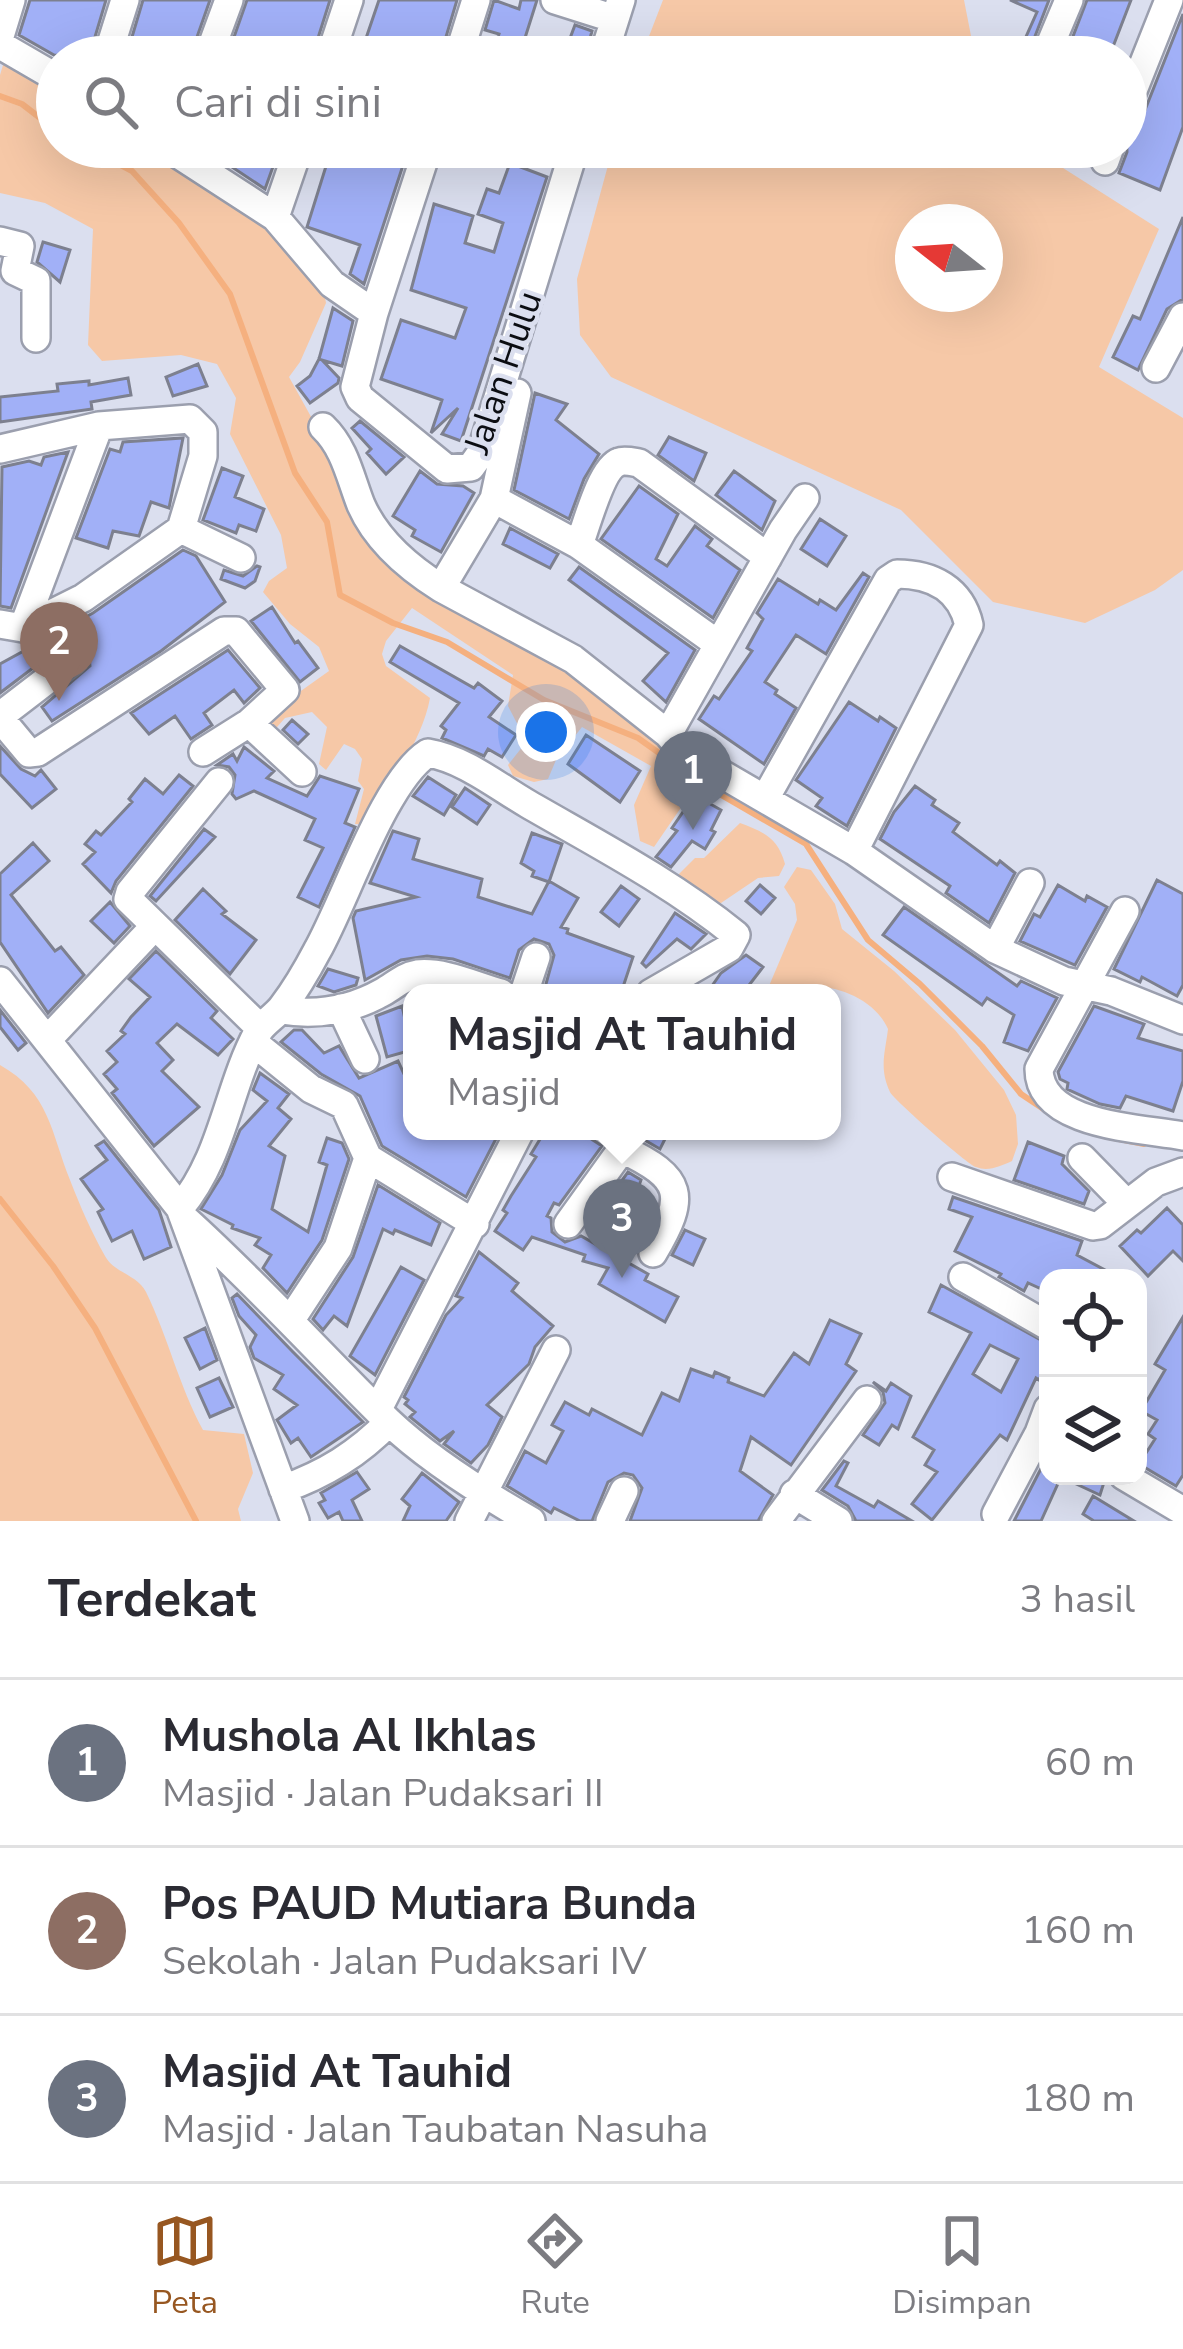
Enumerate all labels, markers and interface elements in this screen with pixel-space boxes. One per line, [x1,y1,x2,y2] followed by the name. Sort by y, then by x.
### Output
[36,36,1147,168] search box
[78,69,144,135] icon: search
[174,72,382,133] text: Cari di sini
[895,204,1003,312] north arrow
[452,285,554,461] street label: Jalan Hulu
[20,602,98,701] pin: 2
[516,702,576,762] your location
[654,731,732,830] pin: 1
[403,984,841,1140] popup
[447,1005,797,1066] text: Masjid At Tauhid
[447,1066,561,1119] text: Masjid
[583,1179,661,1278] pin: 3
[1039,1269,1147,1485] map controls
[1039,1269,1147,1377] button: locate
[1039,1377,1147,1485] button: layers
[48,1564,256,1634] text: Terdekat
[1019,1573,1135,1626] text: 3 hasil
[162,1706,536,1767] text: Mushola Al Ikhlas
[75,1736,99,1789] text: 1
[1045,1736,1135,1789] text: 60 m
[162,1767,604,1820] text: Masjid · Jalan Pudaksari II
[162,1874,697,1935] text: Pos PAUD Mutiara Bunda
[75,1904,99,1957] text: 2
[1021,1904,1135,1957] text: 160 m
[162,1935,647,1988] text: Sekolah · Jalan Pudaksari IV
[162,2042,512,2103] text: Masjid At Tauhid
[75,2072,99,2125] text: 3
[1021,2072,1135,2125] text: 180 m
[162,2103,708,2156] text: Masjid · Jalan Taubatan Nasuha
[151,2208,218,2325] tab: Peta
[520,2208,590,2325] tab: Rute
[892,2208,1032,2325] tab: Disimpan

